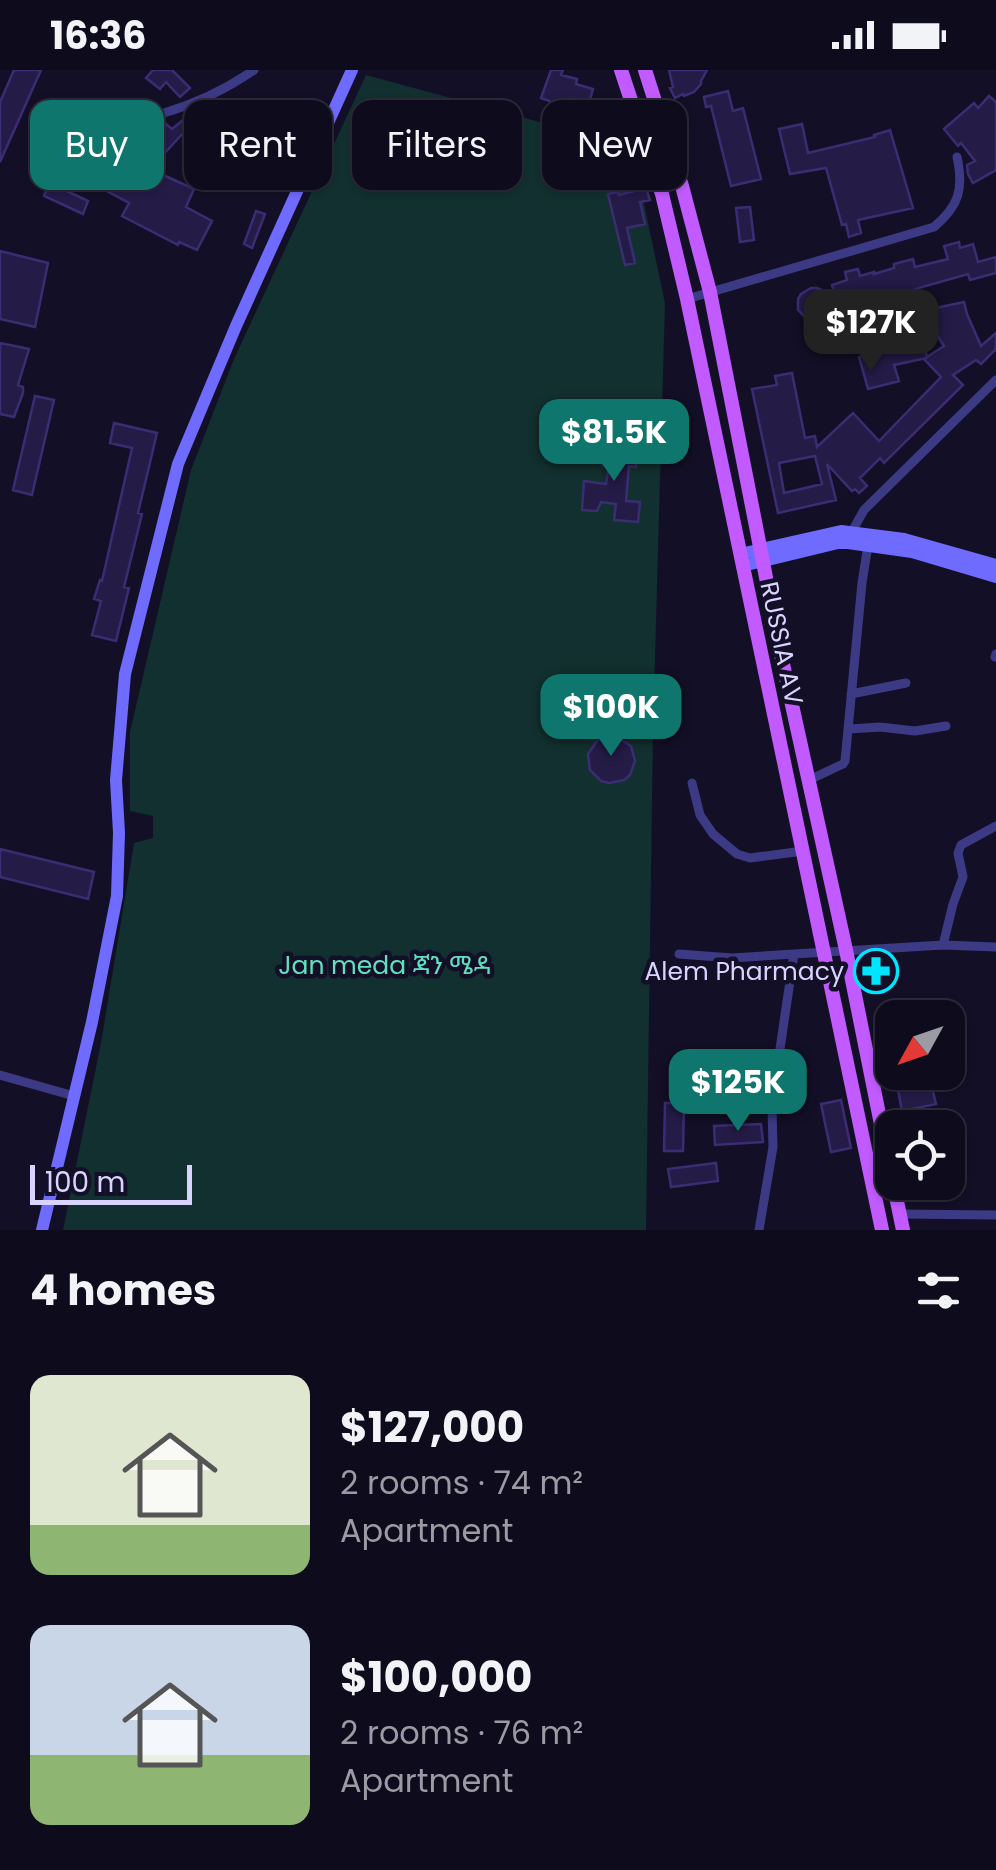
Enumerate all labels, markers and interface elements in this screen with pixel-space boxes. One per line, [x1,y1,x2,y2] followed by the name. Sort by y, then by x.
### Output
[50,9,146,62] text: 16:36
[30,100,164,190] chip: Buy
[184,100,332,190] chip: Rent
[352,100,522,190] chip: Filters
[542,100,687,190] chip: New
[801,289,941,374] pin: $127K
[826,299,916,344] text: $127K
[533,399,695,484] pin: $81.5K
[561,409,667,454] text: $81.5K
[751,578,812,708] street label: RUSSIA AV
[541,674,681,759] pin: $100K
[562,684,660,729] text: $100K
[278,948,492,983] park label: Jan meda ጃን ሜዳ
[853,948,899,994] pharmacy icon: Alem Pharmacy
[644,954,844,989] place label: Alem Pharmacy
[875,1000,965,1090] north arrow
[875,1000,965,1200] map controls
[668,1049,808,1134] pin: $125K
[691,1059,785,1104] text: $125K
[875,1110,965,1200] button: locate
[30,1160,192,1204] scale bar
[45,1163,125,1202] text: 100 m
[30,1261,216,1320] text: 4 homes
[911,1263,966,1318] icon: filters
[340,1398,524,1457] text: $127,000
[110,1415,230,1535] icon: home
[340,1460,583,1505] text: 2 rooms · 74 m²
[340,1508,513,1553] text: Apartment
[340,1648,532,1707] text: $100,000
[110,1665,230,1785] icon: home
[340,1710,583,1755] text: 2 rooms · 76 m²
[340,1758,513,1803] text: Apartment

